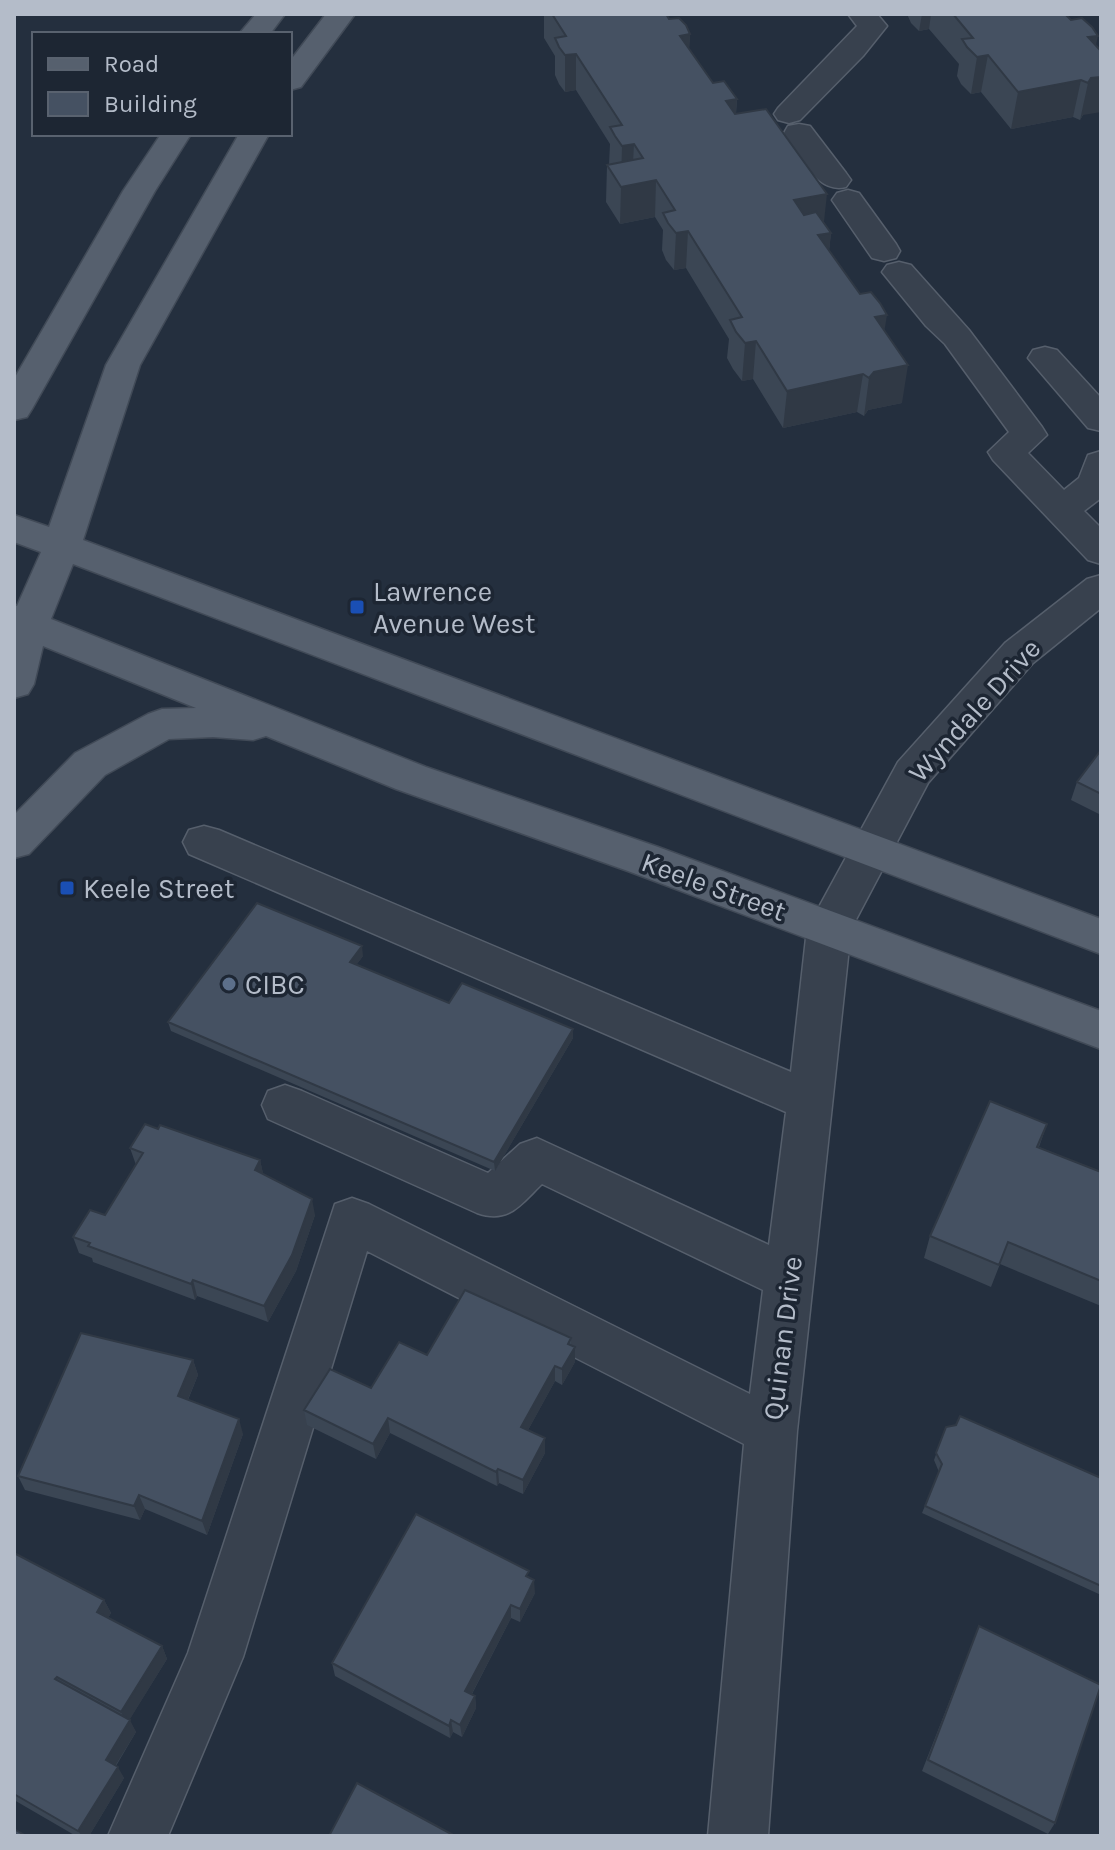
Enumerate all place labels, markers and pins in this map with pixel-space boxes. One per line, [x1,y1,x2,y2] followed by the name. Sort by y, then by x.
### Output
[373,575,536,640] place label: Lawrence Avenue West
[348,598,366,616] marker: Lawrence Avenue West
[83,872,235,905] place label: Keele Street
[58,879,76,897] marker: Keele Street
[245,968,305,1001] place label: CIBC
[220,975,238,993] marker: CIBC

